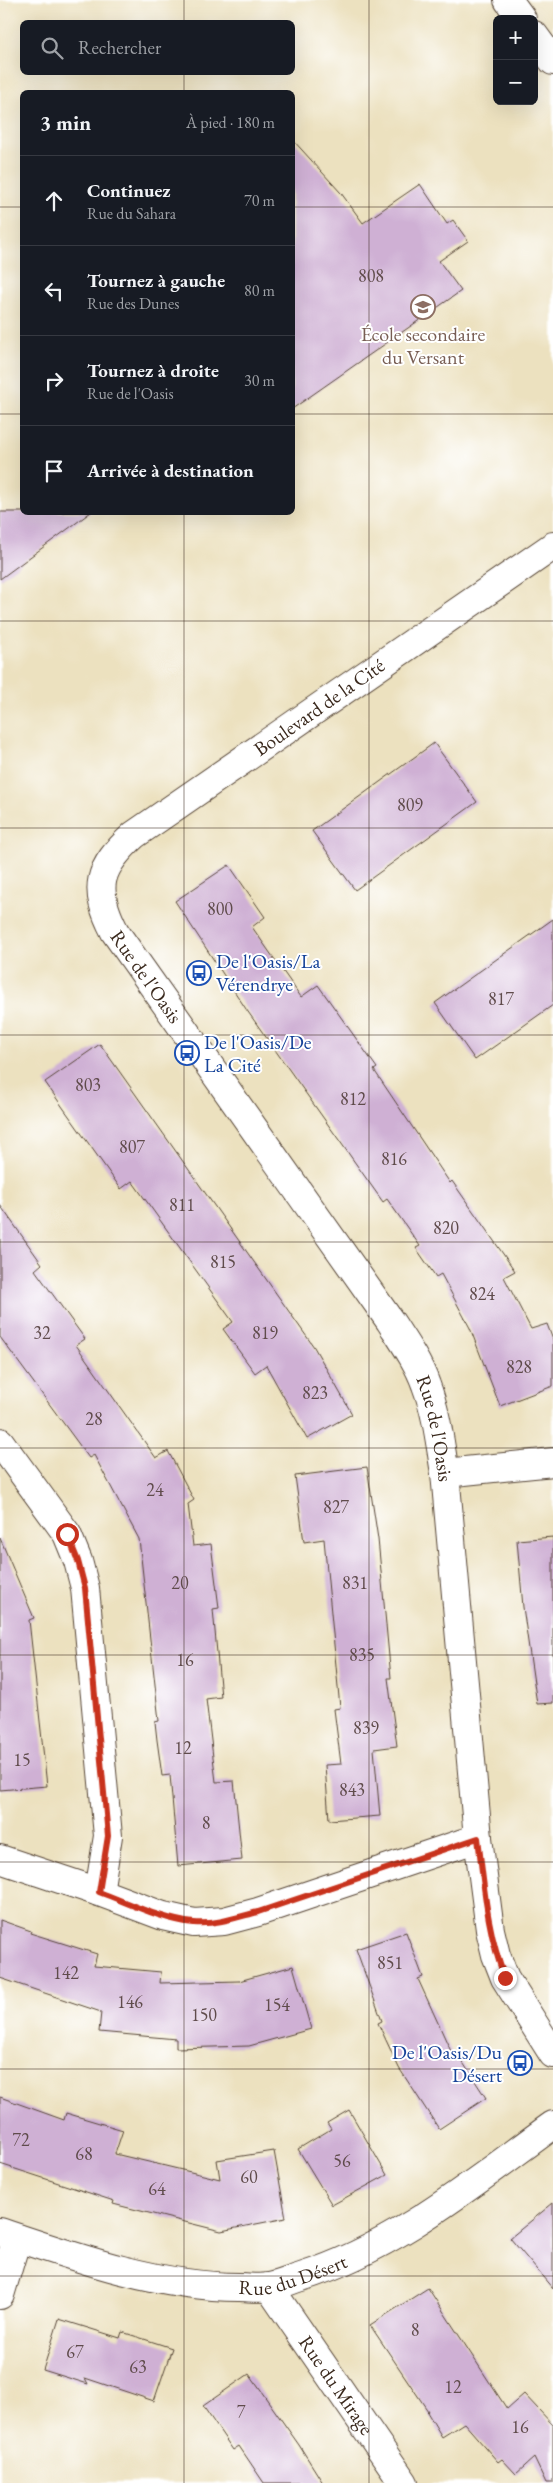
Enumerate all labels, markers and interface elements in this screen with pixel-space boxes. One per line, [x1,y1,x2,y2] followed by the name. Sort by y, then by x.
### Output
[493,15,538,105] map controls
[493,15,538,60] button: +
[20,20,295,75] search box
[38,34,66,62] icon: search
[78,35,161,60] text: Rechercher
[493,60,538,105] button: −
[40,109,91,136] text: 3 min
[186,112,275,133] text: À pied · 180 m
[87,178,171,203] text: Continuez
[40,187,68,215] icon: ahead
[244,190,275,211] text: 70 m
[87,203,176,224] text: Rue du Sahara
[358,264,384,287] house number: 808
[87,268,225,293] text: Tournez à gauche
[40,277,68,305] icon: left
[244,280,275,301] text: 80 m
[87,293,179,314] text: Rue des Dunes
[410,294,436,320] school or university icon: École secondaire du Versant
[361,321,485,370] place label: École secondaire du Versant
[87,358,219,383] text: Tournez à droite
[40,367,68,395] icon: right
[244,370,275,391] text: 30 m
[87,383,174,404] text: Rue de l'Oasis
[40,457,68,485] icon: arrive
[87,458,254,483] text: Arrivée à destination
[249,652,390,762] street label: Boulevard de la Cité
[397,793,423,816] house number: 809
[207,897,233,920] house number: 800
[105,925,188,1028] street label: Rue de l'Oasis
[216,948,320,997] place label: De l'Oasis/La Vérendrye
[186,960,212,986] bus stop icon: De l'Oasis/La Vérendrye
[488,987,514,1010] house number: 817
[204,1029,312,1078] place label: De l'Oasis/De La Cité
[174,1040,200,1066] bus stop icon: De l'Oasis/De La Cité
[75,1073,101,1096] house number: 803
[340,1087,366,1110] house number: 812
[119,1135,145,1158] house number: 807
[381,1147,407,1170] house number: 816
[169,1193,195,1216] house number: 811
[433,1216,459,1239] house number: 820
[210,1250,236,1273] house number: 815
[469,1282,495,1305] house number: 824
[33,1321,51,1344] house number: 32
[252,1321,278,1344] house number: 819
[506,1355,532,1378] house number: 828
[410,1371,459,1483] street label: Rue de l'Oasis
[302,1381,328,1404] house number: 823
[85,1407,103,1430] house number: 28
[146,1478,164,1501] house number: 24
[323,1495,349,1518] house number: 827
[56,1523,79,1546] route start
[171,1571,189,1594] house number: 20
[342,1571,368,1594] house number: 831
[349,1643,375,1666] house number: 835
[176,1648,194,1671] house number: 16
[353,1716,379,1739] house number: 839
[174,1736,192,1759] house number: 12
[13,1748,31,1771] house number: 15
[339,1778,365,1801] house number: 843
[202,1811,210,1834] house number: 8
[377,1951,403,1974] house number: 851
[53,1961,79,1984] house number: 142
[494,1967,517,1990] route end
[117,1990,143,2013] house number: 146
[264,1993,290,2016] house number: 154
[191,2003,217,2026] house number: 150
[392,2039,503,2088] place label: De l'Oasis/Du Désert
[507,2050,533,2076] bus stop icon: De l'Oasis/Du Désert
[12,2128,30,2151] house number: 72
[75,2142,93,2165] house number: 68
[333,2149,351,2172] house number: 56
[240,2165,258,2188] house number: 60
[148,2177,166,2200] house number: 64
[238,2248,352,2301] street label: Rue du Désert
[411,2318,419,2341] house number: 8
[293,2330,380,2440] street label: Rue du Mirage
[66,2340,84,2363] house number: 67
[129,2355,147,2378] house number: 63
[444,2375,462,2398] house number: 12
[237,2400,246,2423] house number: 7
[511,2415,529,2438] house number: 16

